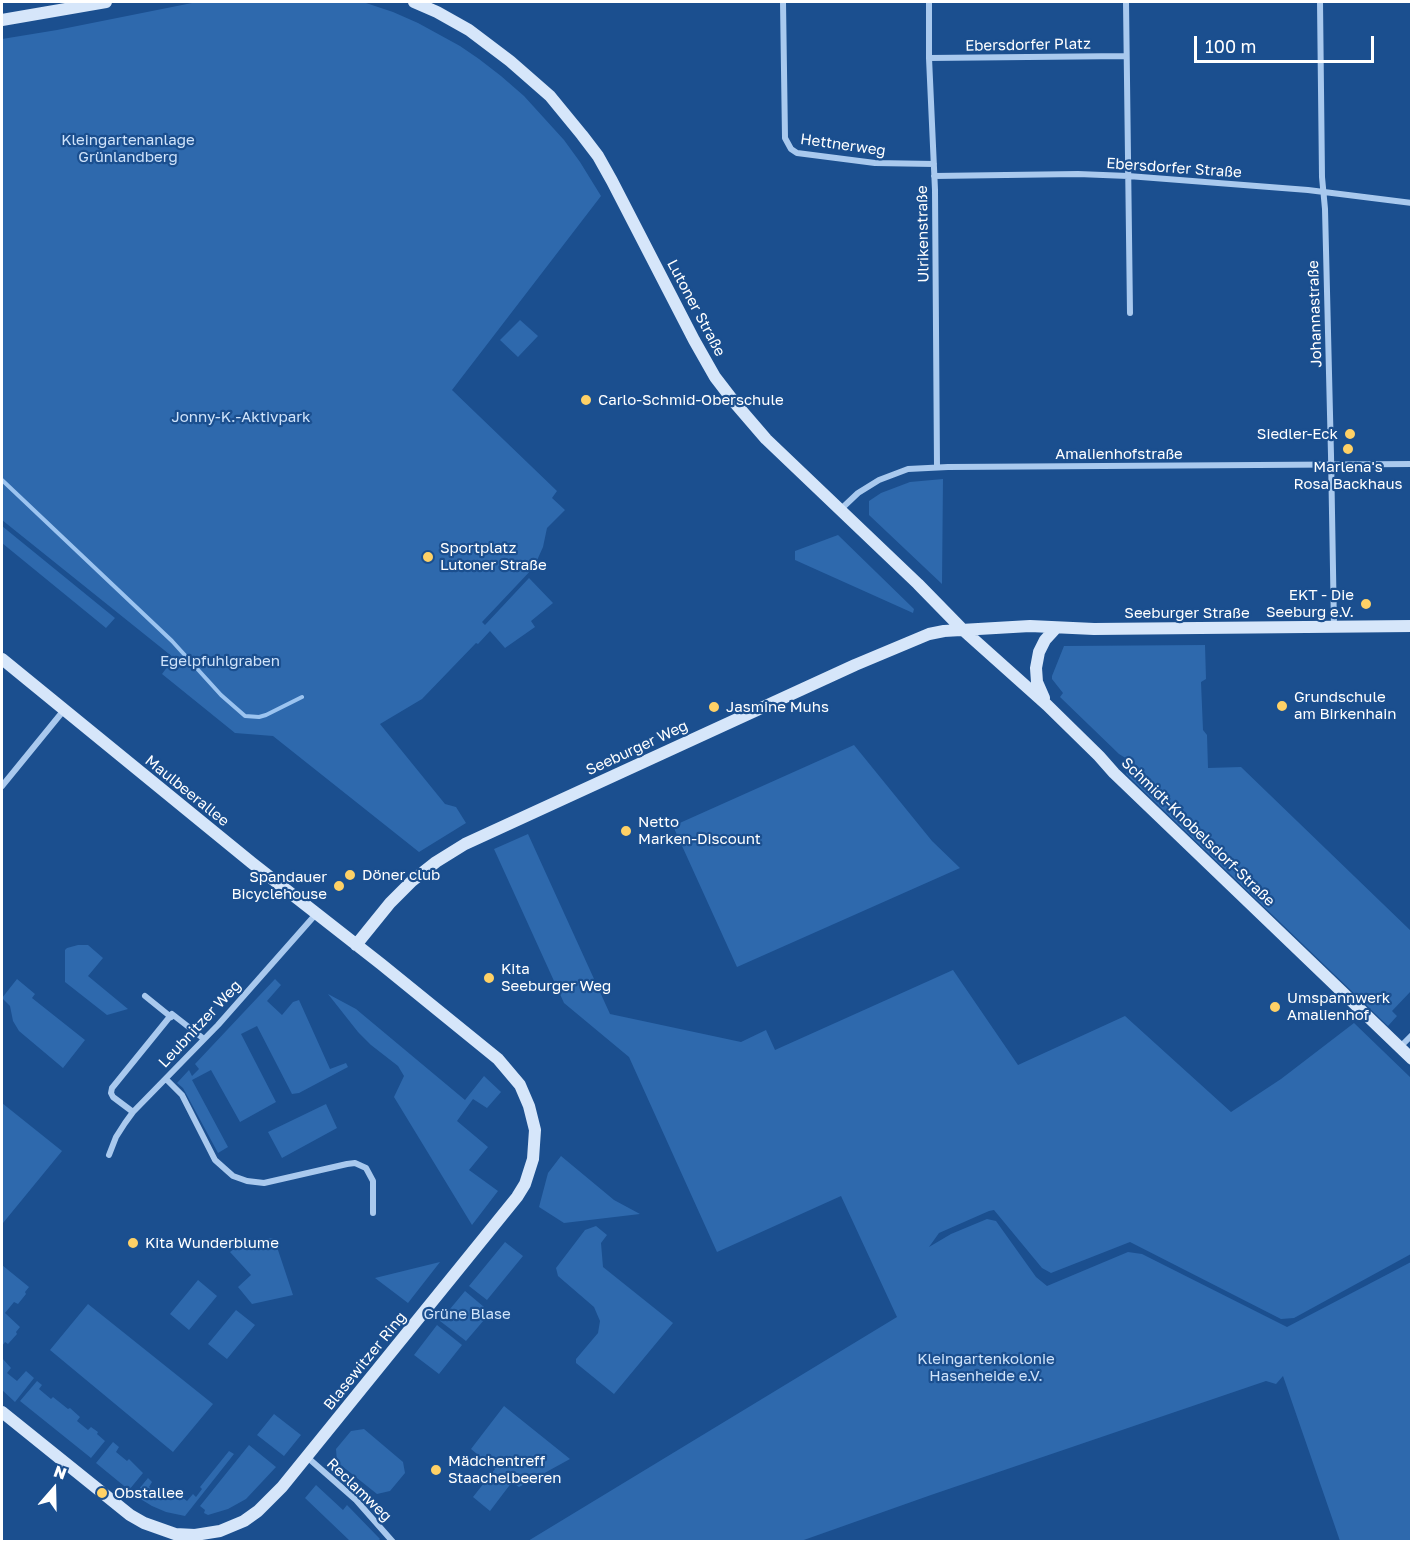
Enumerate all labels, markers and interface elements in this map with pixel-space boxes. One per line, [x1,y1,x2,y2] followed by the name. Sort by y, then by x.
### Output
[1197,24,1377,62] scale bar
[965,35,1091,55] street label: Ebersdorfer Platz
[1205,35,1256,57] text: 100 m
[799,130,887,160] street label: Hettnerweg
[61,131,195,166] park label: Kleingartenanlage Grünlandberg
[1106,154,1242,182] street label: Ebersdorfer Straße
[913,185,933,283] street label: Ulrikenstraße
[663,257,729,359] street label: Lutoner Straße
[1304,260,1326,368] street label: Johannastraße
[598,391,784,409] place label: Carlo-Schmid-Oberschule
[579,393,593,407] marker: Carlo-Schmid-Oberschule
[171,408,311,426] park label: Jonny-K.-Aktivpark
[1257,425,1338,443] place label: Siedler-Eck
[1343,427,1357,441] marker: Siedler-Eck
[1341,442,1355,456] marker: Marlena's Rosa Backhaus
[1055,445,1183,463] street label: Amalienhofstraße
[1293,458,1403,493] place label: Marlena's Rosa Backhaus
[440,539,547,574] place label: Sportplatz Lutoner Straße
[421,550,435,564] marker: Sportplatz Lutoner Straße
[1266,586,1354,621] place label: EKT - Die Seeburg e.V.
[1359,597,1373,611] marker: EKT - Die Seeburg e.V.
[1124,604,1250,622] street label: Seeburger Straße
[160,652,280,670] park label: Egelpfuhlgraben
[1294,688,1396,723] place label: Grundschule am Birkenhain
[726,698,829,716] place label: Jasmine Muhs
[1275,699,1289,713] marker: Grundschule am Birkenhain
[707,700,721,714] marker: Jasmine Muhs
[583,717,691,779] street label: Seeburger Weg
[141,752,233,830] street label: Maulbeerallee
[1117,754,1279,910] street label: Schmidt-Knobelsdorf-Straße
[638,813,761,848] place label: Netto Marken-Discount
[619,824,633,838] marker: Netto Marken-Discount
[362,866,440,884] place label: Döner club
[231,868,327,903] place label: Spandauer Bicyclehouse
[343,868,357,882] marker: Döner club
[332,879,346,893] marker: Spandauer Bicyclehouse
[501,960,611,995] place label: Kita Seeburger Weg
[482,971,496,985] marker: Kita Seeburger Weg
[155,977,245,1071] street label: Leubnitzer Weg
[1287,989,1390,1024] place label: Umspannwerk Amalienhof
[1268,1000,1282,1014] marker: Umspannwerk Amalienhof
[145,1234,279,1252] place label: Kita Wunderblume
[126,1236,140,1250] marker: Kita Wunderblume
[423,1305,511,1323] park label: Grüne Blase
[320,1308,410,1414] street label: Blasewitzer Ring
[917,1350,1055,1385] park label: Kleingartenkolonie Hasenheide e.V.
[448,1452,561,1487] place label: Mädchentreff Staachelbeeren
[323,1455,395,1525] street label: Reclamweg
[24,1459,84,1519] north arrow
[51,1461,69,1484] text: N
[429,1463,443,1477] marker: Mädchentreff Staachelbeeren
[114,1484,184,1502] place label: Obstallee
[95,1486,109,1500] marker: Obstallee

